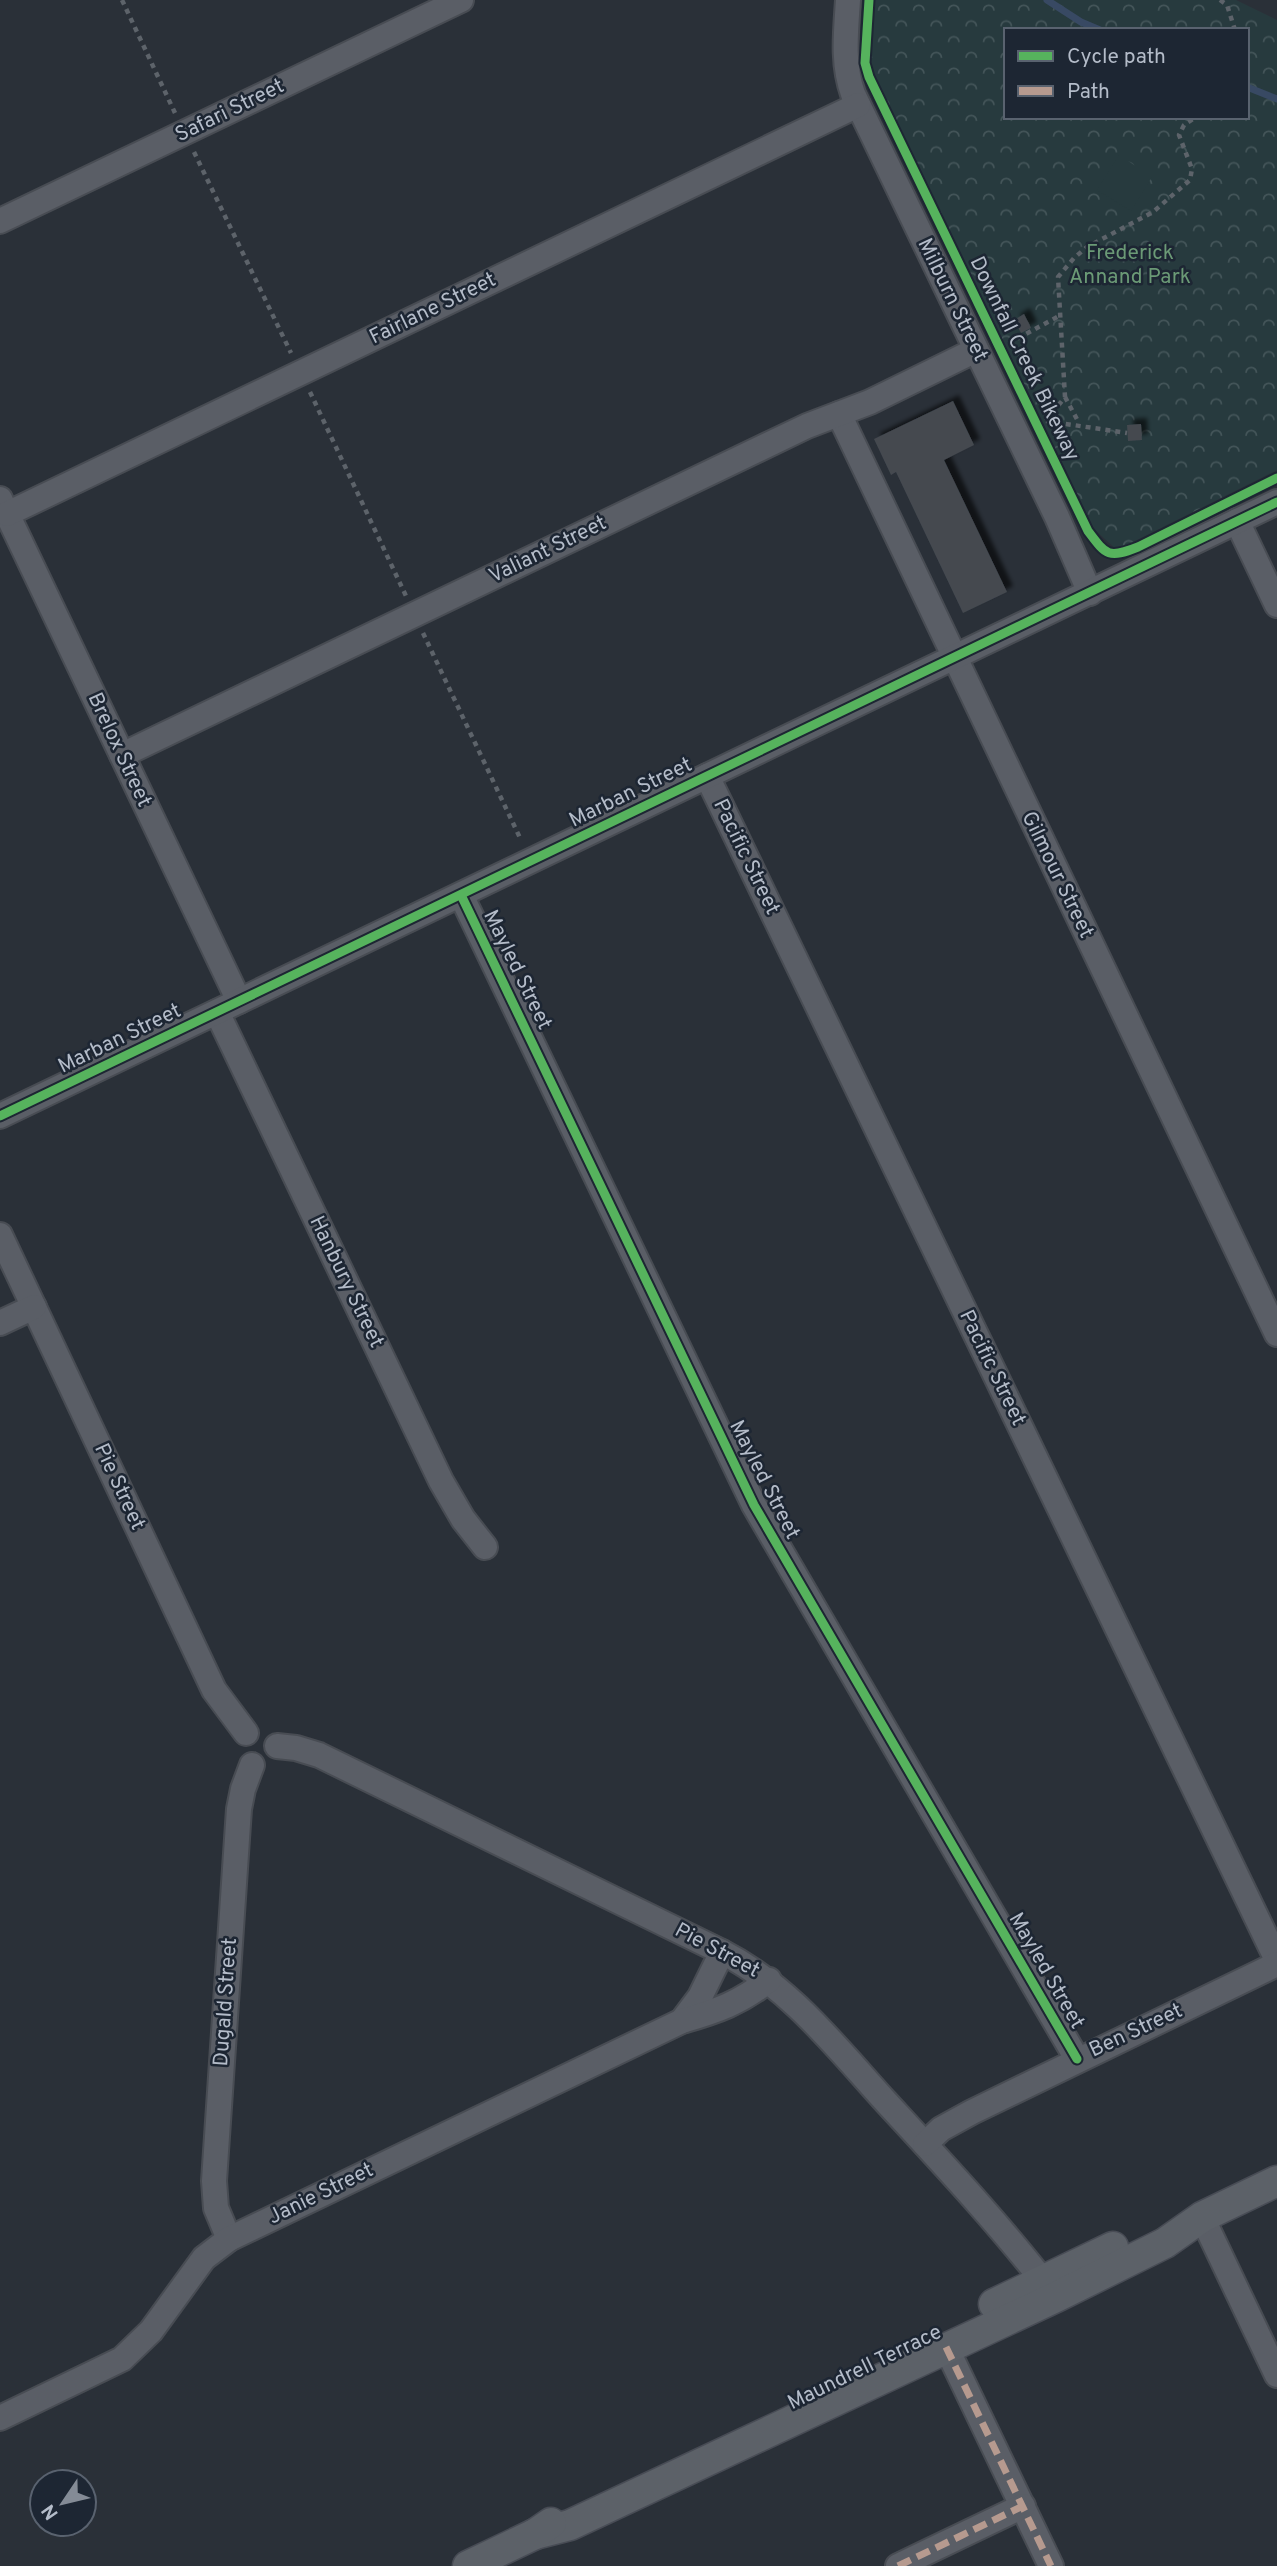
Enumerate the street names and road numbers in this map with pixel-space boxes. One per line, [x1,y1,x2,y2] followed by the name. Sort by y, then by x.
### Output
[171,73,289,149] street label: Safari Street
[910,234,994,366] street label: Milburn Street
[963,252,1085,466] street label: Downfall Creek Bikeway
[365,267,501,351] street label: Fairlane Street
[485,510,611,590] street label: Valiant Street
[81,689,157,811] street label: Brelox Street
[565,752,697,834] street label: Marban Street
[706,795,786,919] street label: Pacific Street
[1015,807,1099,943] street label: Gilmour Street
[476,906,558,1034] street label: Mayled Street
[54,998,186,1080] street label: Marban Street
[302,1212,390,1352] street label: Hanbury Street
[952,1306,1032,1430] street label: Pacific Street
[722,1416,806,1544] street label: Mayled Street
[87,1439,151,1535] street label: Pie Street
[1002,1908,1090,2034] street label: Mayled Street
[670,1917,764,1985] street label: Pie Street
[208,1937,244,2067] street label: Dugald Street
[1085,1998,1187,2064] street label: Ben Street
[264,2157,378,2231] street label: Janie Street
[783,2319,947,2417] street label: Maundrell Terrace

